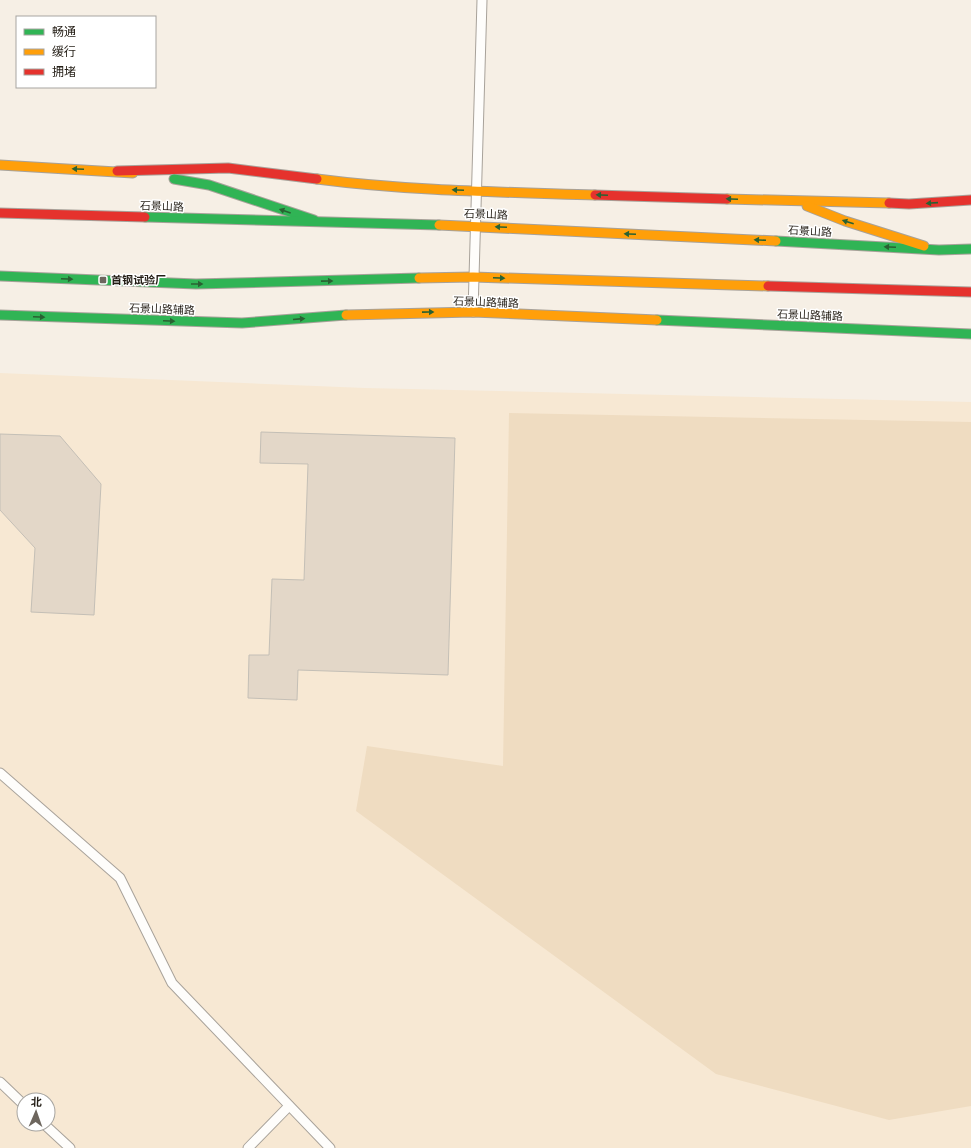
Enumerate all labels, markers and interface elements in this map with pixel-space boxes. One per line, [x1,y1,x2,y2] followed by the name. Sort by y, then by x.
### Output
[16,16,156,88] legend
[52,24,76,39] text: 畅通
[52,44,76,59] text: 缓行
[52,64,76,79] text: 拥堵
[71,166,84,172] one-way arrow
[452,186,464,193] one-way arrow
[596,191,608,198] one-way arrow
[726,195,738,202] one-way arrow
[140,198,184,213] street label: 石景山路
[926,199,938,206] one-way arrow
[464,206,508,221] street label: 石景山路
[279,207,291,213] one-way arrow
[842,219,854,225] one-way arrow
[495,223,507,230] one-way arrow
[788,223,832,238] street label: 石景山路
[624,230,636,237] one-way arrow
[754,237,766,244] one-way arrow
[884,244,896,251] one-way arrow
[111,273,166,286] place label: 首钢试验厂
[61,275,73,282] one-way arrow
[98,275,108,285] marker: 首钢试验厂
[493,275,506,281] one-way arrow
[321,278,334,284] one-way arrow
[191,281,204,287] one-way arrow
[453,294,519,309] street label: 石景山路辅路
[129,301,195,316] street label: 石景山路辅路
[777,307,843,322] street label: 石景山路辅路
[422,309,434,316] one-way arrow
[33,313,45,320] one-way arrow
[293,315,305,322] one-way arrow
[163,318,176,324] one-way arrow
[16,1092,56,1132] north arrow
[31,1095,42,1108] text: 北

